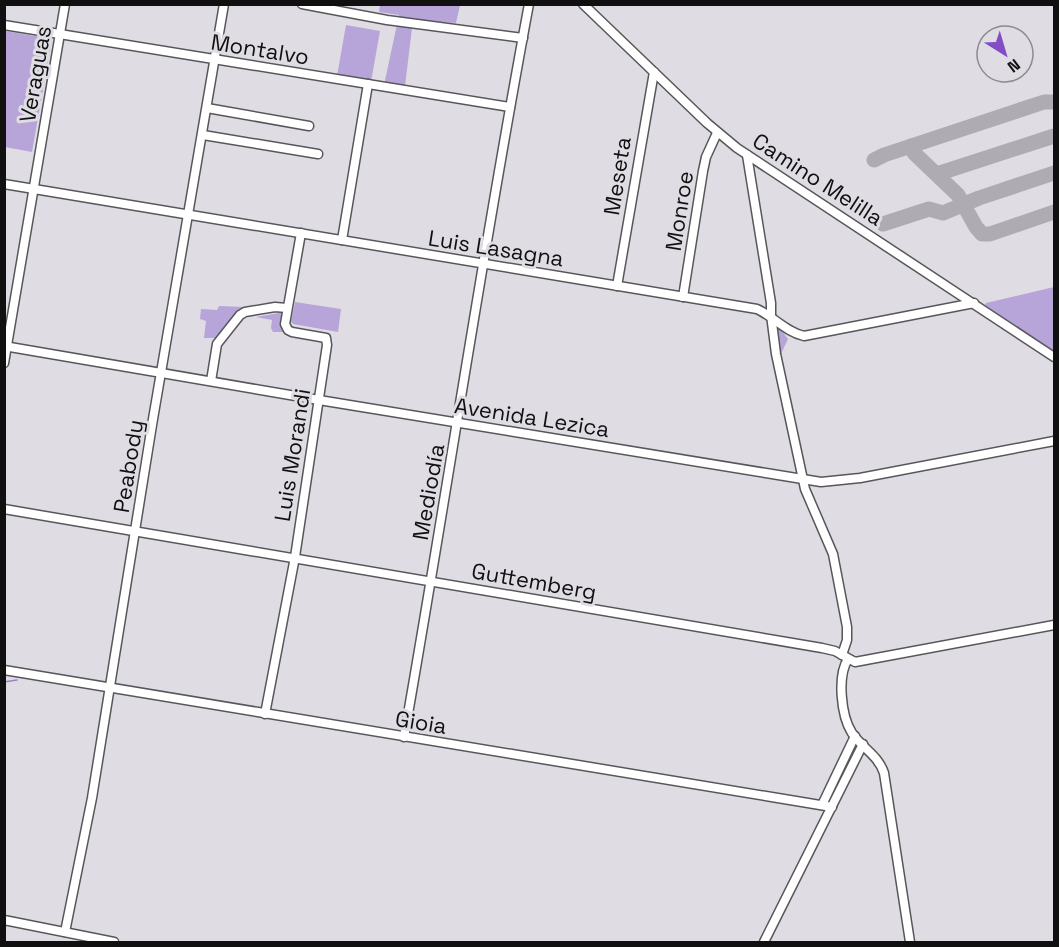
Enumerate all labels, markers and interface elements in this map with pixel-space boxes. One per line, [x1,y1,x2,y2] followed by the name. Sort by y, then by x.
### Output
[13,23,57,125] street label: Veraguas
[975,24,1035,84] north arrow
[209,27,311,71] street label: Montalvo
[1003,54,1024,77] text: N
[747,126,889,232] street label: Camino Melilla
[597,134,637,217] street label: Meseta
[659,169,699,253] street label: Monroe
[426,223,566,273] street label: Luis Lasagna
[268,387,316,523] street label: Luis Morandi
[453,391,612,443] street label: Avenida Lezica
[107,417,149,515] street label: Peabody
[406,441,450,542] street label: Mediodía
[469,556,599,606] street label: Guttemberg
[393,704,449,740] street label: Gioia

